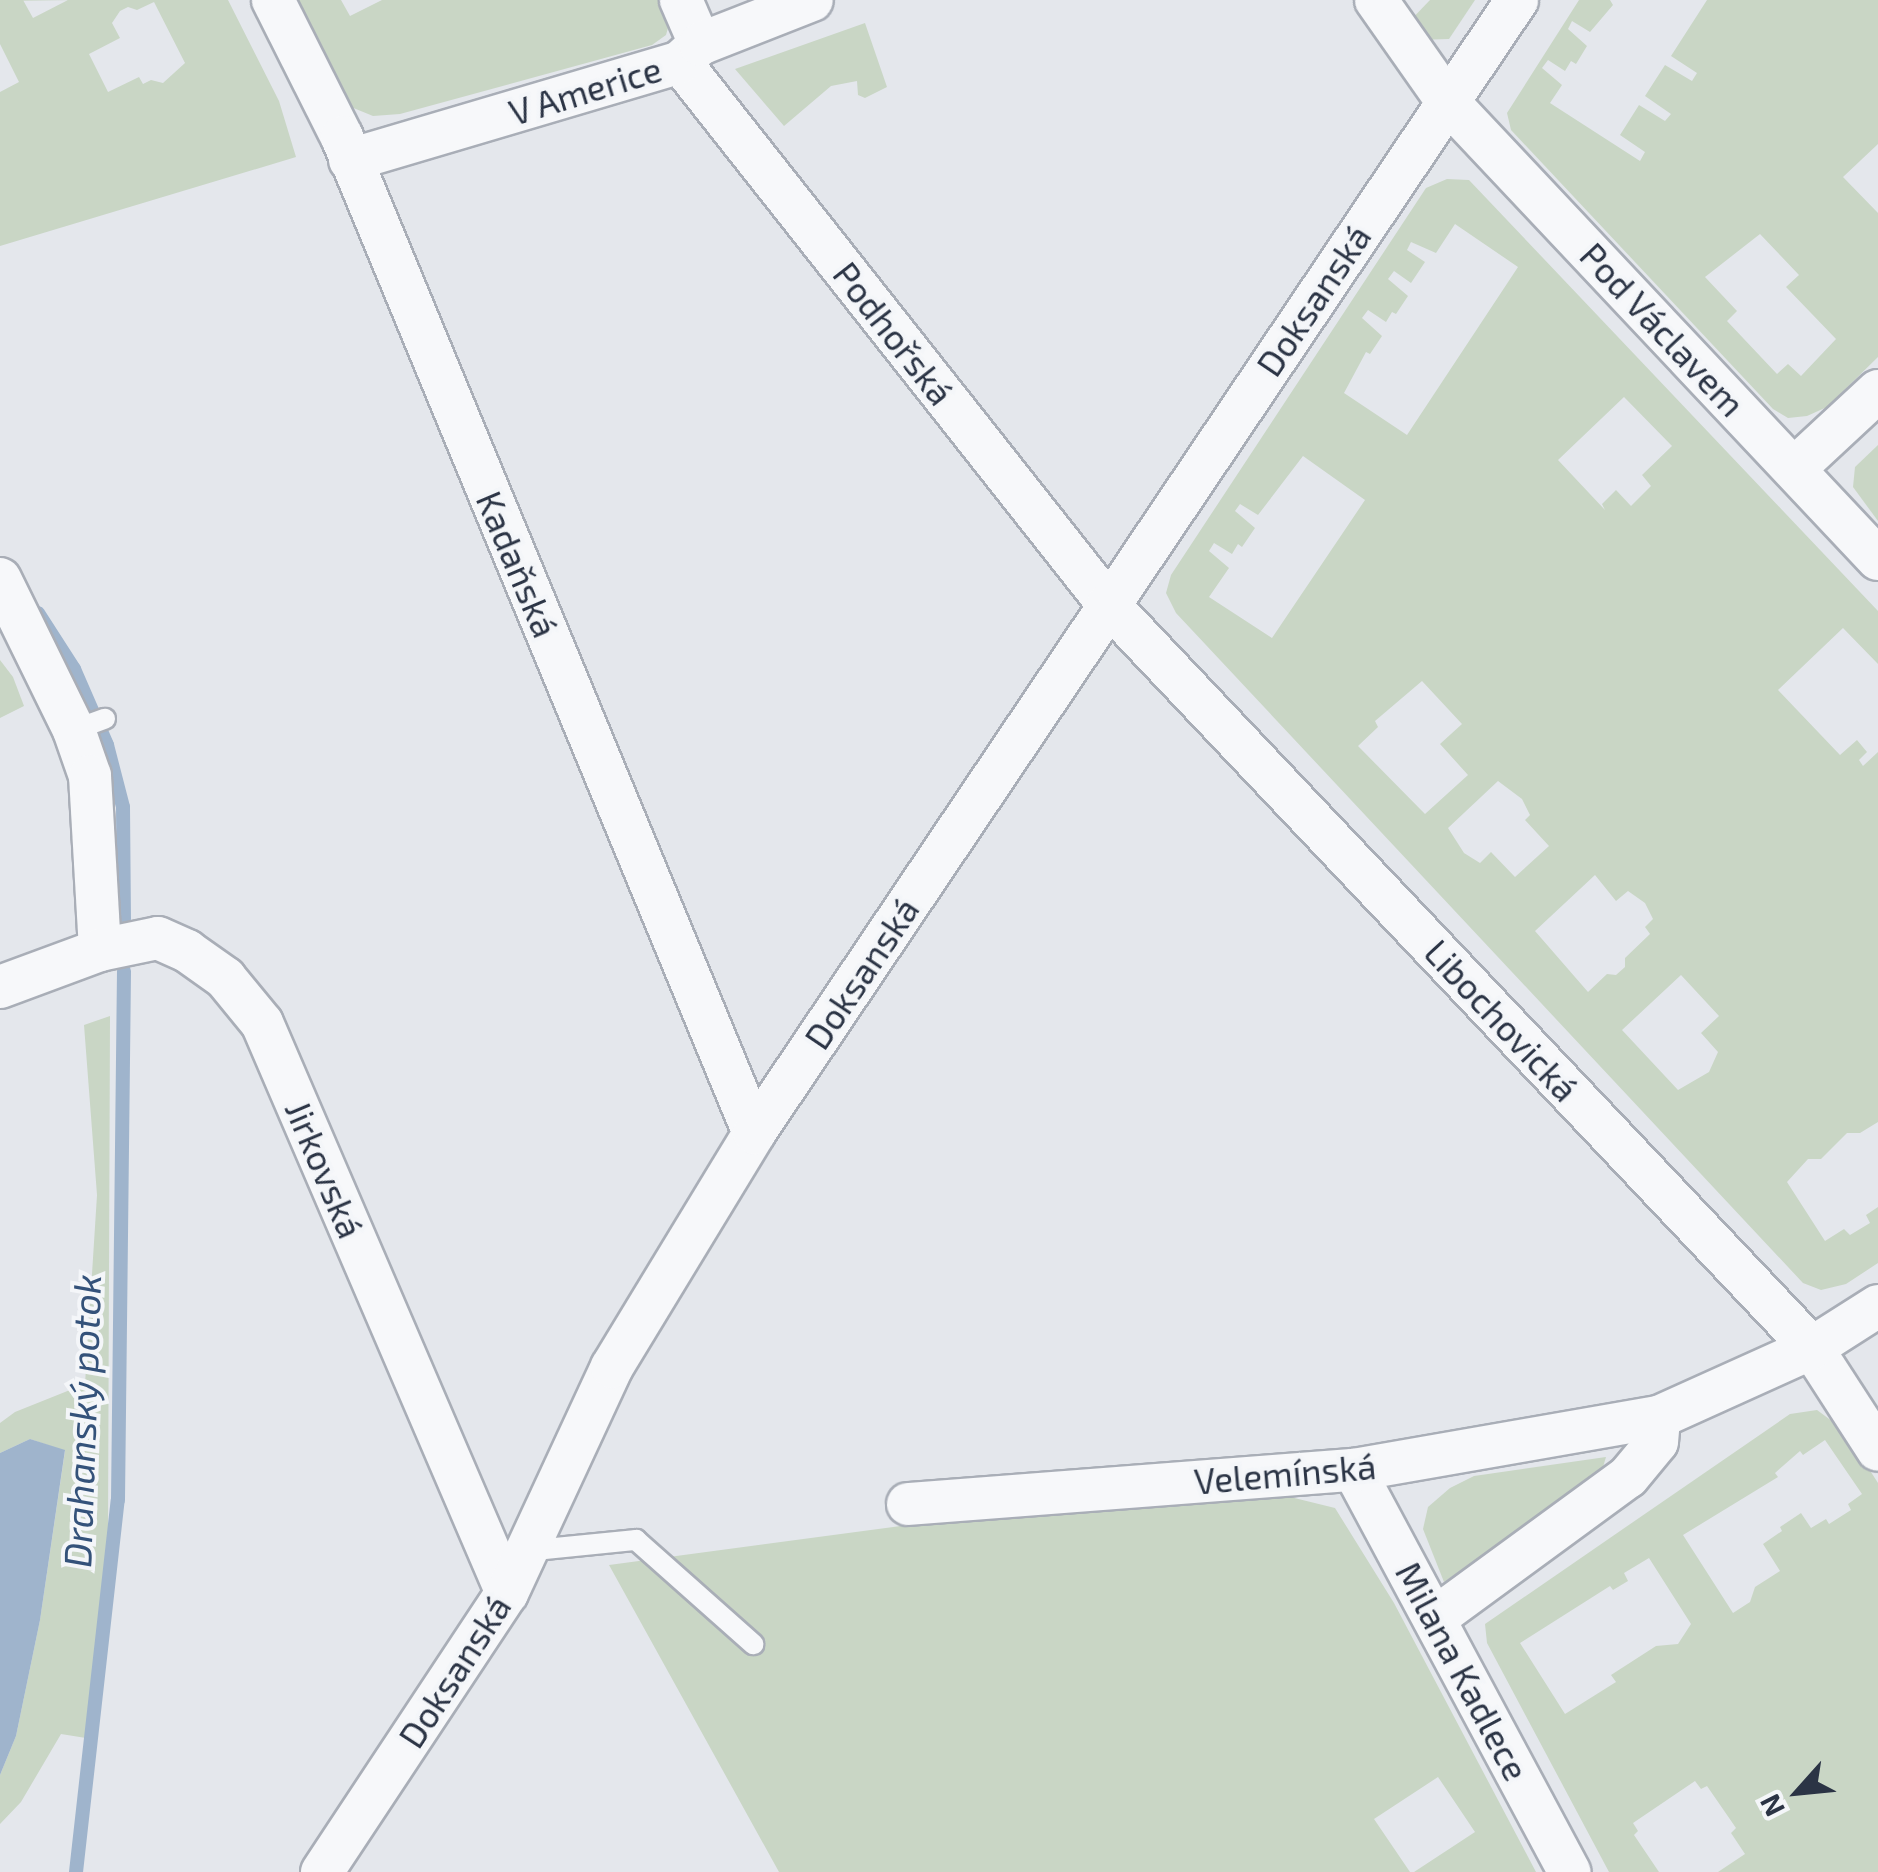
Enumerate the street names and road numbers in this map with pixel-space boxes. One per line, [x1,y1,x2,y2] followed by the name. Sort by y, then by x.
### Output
[503,47,667,133] street label: V Americe
[1247,217,1379,383] street label: Doksanská
[1572,233,1754,425] street label: Pod Václavem
[825,253,963,413] street label: Podhořská
[469,485,567,643] street label: Kadaňská
[795,890,927,1056] street label: Doksanská
[1417,931,1587,1109] street label: Libochovická
[277,1094,373,1244] street label: Jirkovská
[1192,1444,1378,1502] street label: Velemínská
[1388,1555,1538,1787] street label: Milana Kadlece
[389,1587,519,1755] street label: Doksanská

